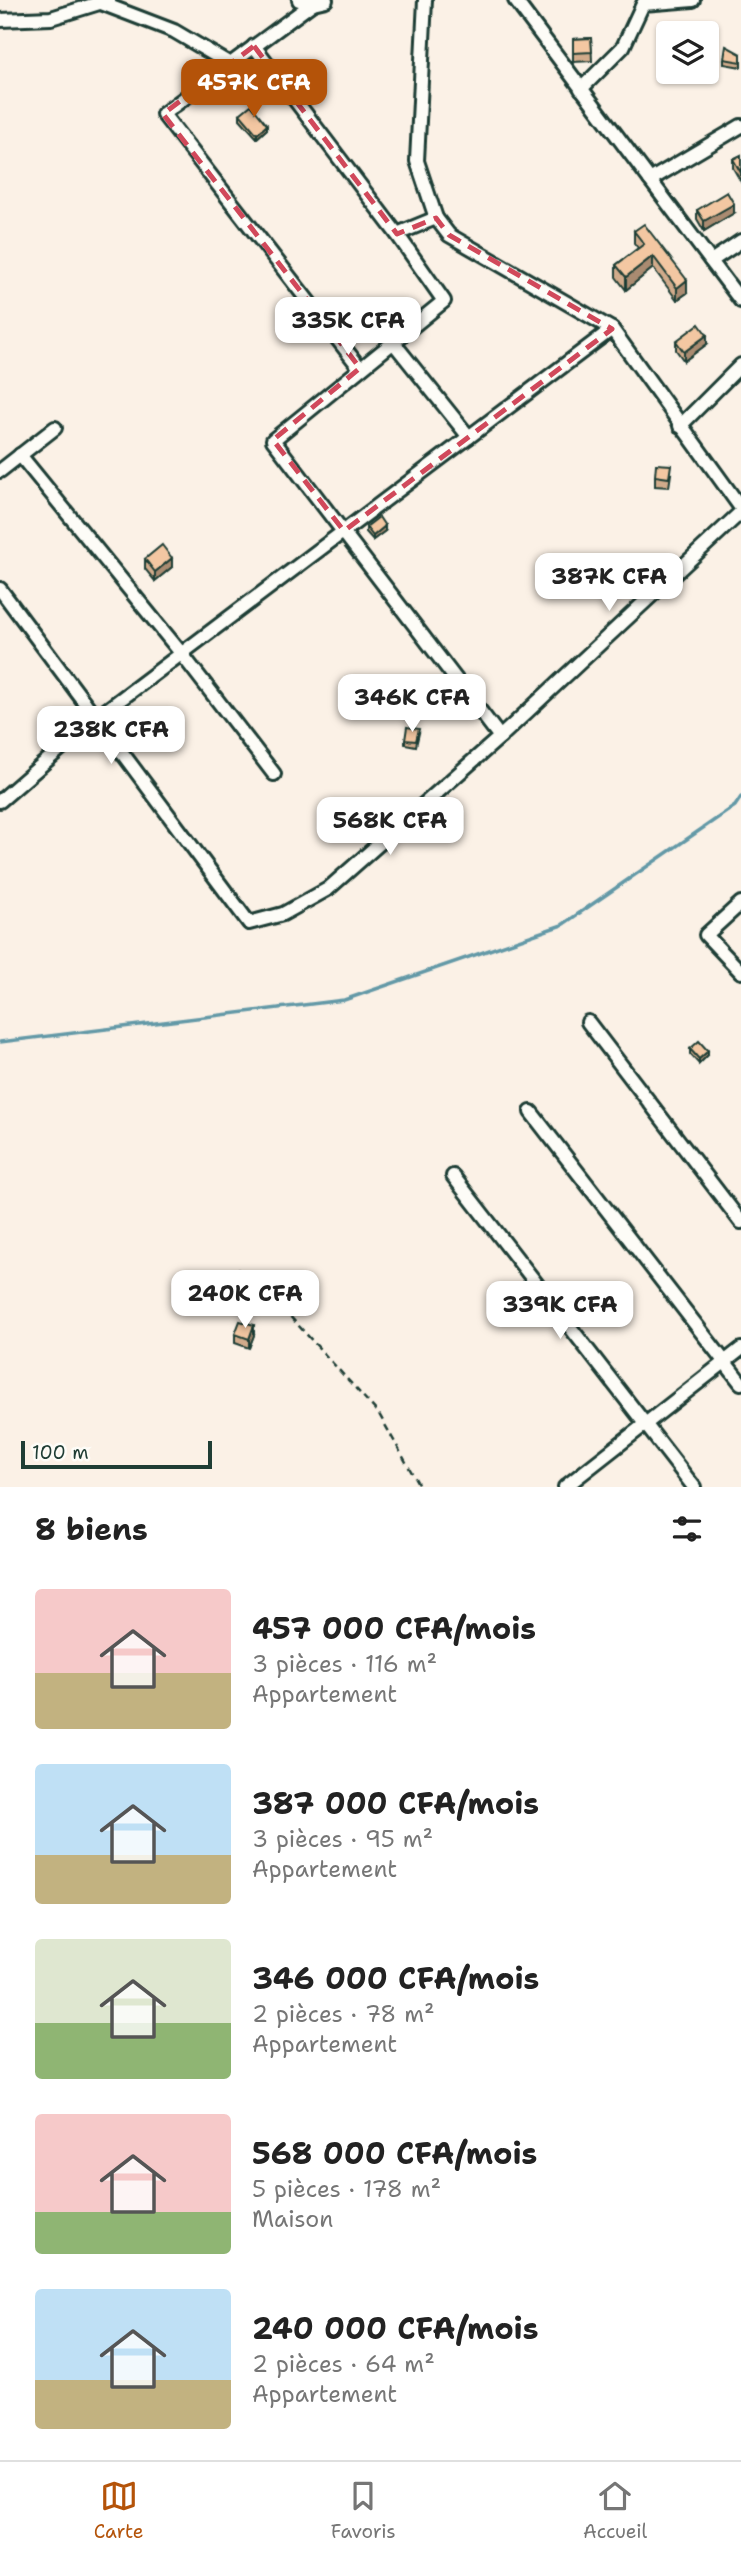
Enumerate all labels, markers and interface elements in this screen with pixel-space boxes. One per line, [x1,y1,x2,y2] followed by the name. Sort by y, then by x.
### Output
[656,21,719,84] map controls
[656,21,719,84] button: layers
[182,60,326,119] pin: 457K CFA
[197,67,311,97] text: 457K CFA
[276,298,420,357] pin: 335K CFA
[291,305,405,335] text: 335K CFA
[537,554,681,613] pin: 387K CFA
[551,561,667,591] text: 387K CFA
[340,674,484,734] pin: 346K CFA
[354,682,470,712] text: 346K CFA
[39,706,183,766] pin: 238K CFA
[53,714,169,744] text: 238K CFA
[318,798,462,857] pin: 568K CFA
[333,805,447,835] text: 568K CFA
[173,1270,317,1330] pin: 240K CFA
[187,1278,303,1308] text: 240K CFA
[488,1282,632,1341] pin: 339K CFA
[502,1289,618,1319] text: 339K CFA
[21,1438,212,1470] scale bar
[32,1440,89,1465] text: 100 m
[35,1509,148,1550] text: 8 biens
[668,1510,706,1548] icon: filters
[252,1608,536,1649] text: 457 000 CFA/mois
[91,1617,175,1701] icon: home
[252,1649,437,1679] text: 3 pièces · 116 m²
[252,1679,397,1709] text: Appartement
[252,1783,539,1824] text: 387 000 CFA/mois
[91,1792,175,1876] icon: home
[252,1824,433,1854] text: 3 pièces · 95 m²
[252,1854,397,1884] text: Appartement
[252,1958,539,1999] text: 346 000 CFA/mois
[91,1967,175,2051] icon: home
[252,1999,435,2029] text: 2 pièces · 78 m²
[252,2029,397,2059] text: Appartement
[252,2133,537,2174] text: 568 000 CFA/mois
[91,2142,175,2226] icon: home
[252,2174,441,2204] text: 5 pièces · 178 m²
[252,2204,333,2234] text: Maison
[252,2308,538,2349] text: 240 000 CFA/mois
[91,2317,175,2401] icon: home
[252,2349,435,2379] text: 2 pièces · 64 m²
[252,2379,397,2409] text: Appartement
[94,2477,144,2544] tab: Carte
[331,2477,396,2544] tab: Favoris
[583,2477,647,2544] tab: Accueil

